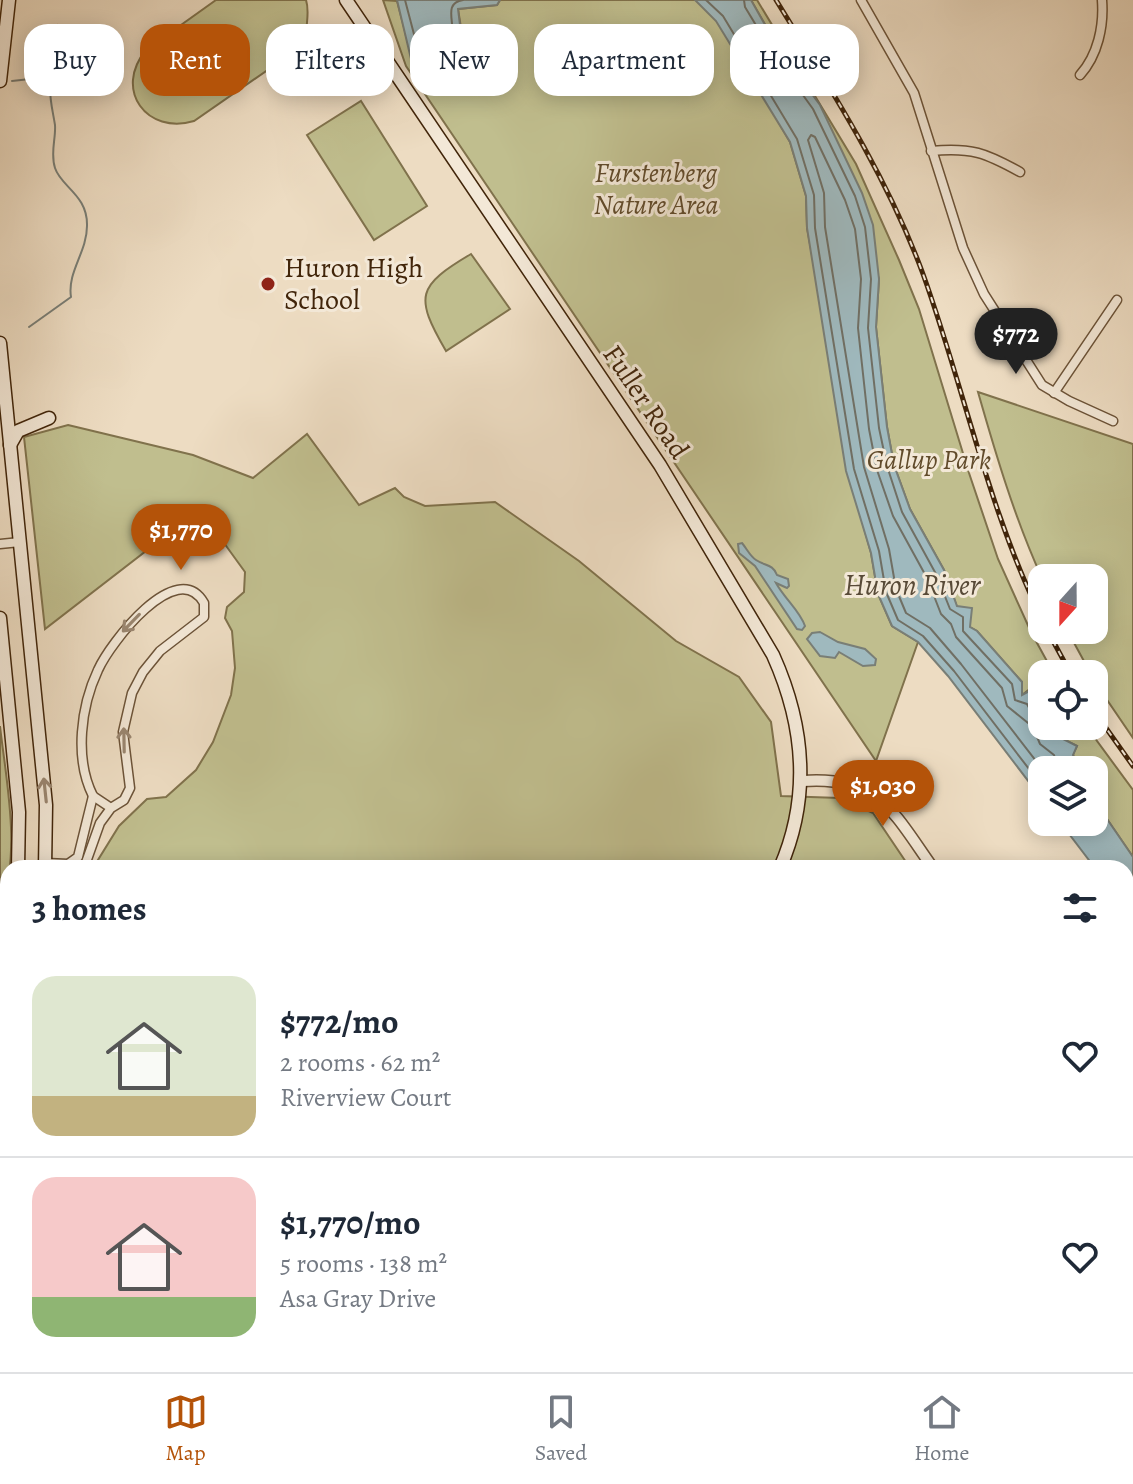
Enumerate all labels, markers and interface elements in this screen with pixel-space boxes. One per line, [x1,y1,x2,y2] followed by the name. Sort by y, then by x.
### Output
[24,24,124,96] chip: Buy
[140,24,250,96] chip: Rent
[266,24,394,96] chip: Filters
[410,24,518,96] chip: New
[534,24,714,96] chip: Apartment
[730,24,859,96] chip: House
[594,154,719,224] park label: Furstenberg Nature Area
[284,249,423,319] place label: Huron High School
[259,275,277,293] marker: Huron High School
[969,308,1063,376] pin: $772
[993,316,1039,351] text: $772
[594,337,699,467] street label: Fuller Road
[867,441,991,479] park label: Gallup Park
[116,504,246,572] pin: $1,770
[149,512,213,547] text: $1,770
[1028,564,1108,644] north arrow
[1028,564,1108,836] map controls
[844,565,982,605] water label: Huron River
[122,613,141,632] one-way arrow
[1028,660,1108,740] button: locate
[116,727,132,753] one-way arrow
[1028,756,1108,836] button: layers
[818,760,948,828] pin: $1,030
[850,768,916,803] text: $1,030
[37,777,52,804] one-way arrow
[32,885,147,932] text: 3 homes
[1058,886,1102,930] icon: filters
[280,998,399,1045] text: $772/mo
[96,1008,192,1104] icon: home
[1058,1034,1102,1078] icon: heart
[280,1045,440,1080] text: 2 rooms · 62 m²
[280,1080,451,1115] text: Riverview Court
[280,1199,421,1246] text: $1,770/mo
[96,1209,192,1305] icon: home
[1058,1235,1102,1279] icon: heart
[280,1246,447,1281] text: 5 rooms · 138 m²
[280,1281,436,1316] text: Asa Gray Drive
[164,1390,208,1468] tab: Map
[535,1390,587,1468] tab: Saved
[914,1390,969,1468] tab: Home

